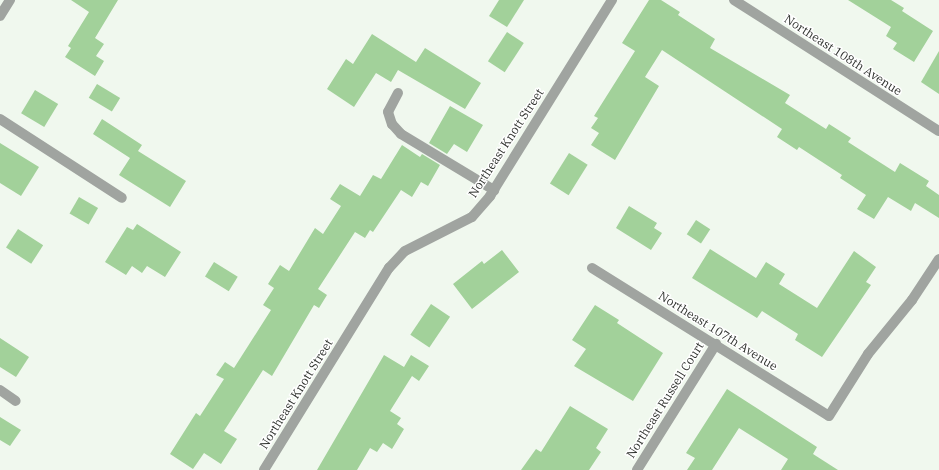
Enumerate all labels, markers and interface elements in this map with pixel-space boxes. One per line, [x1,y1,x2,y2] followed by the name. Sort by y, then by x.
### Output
[781,12,905,98] street label: Northeast 108th Avenue
[465,86,547,200] street label: Northeast Knott Street
[656,288,780,374] street label: Northeast 107th Avenue
[256,336,336,452] street label: Northeast Knott Street
[623,339,707,461] street label: Northeast Russell Court

